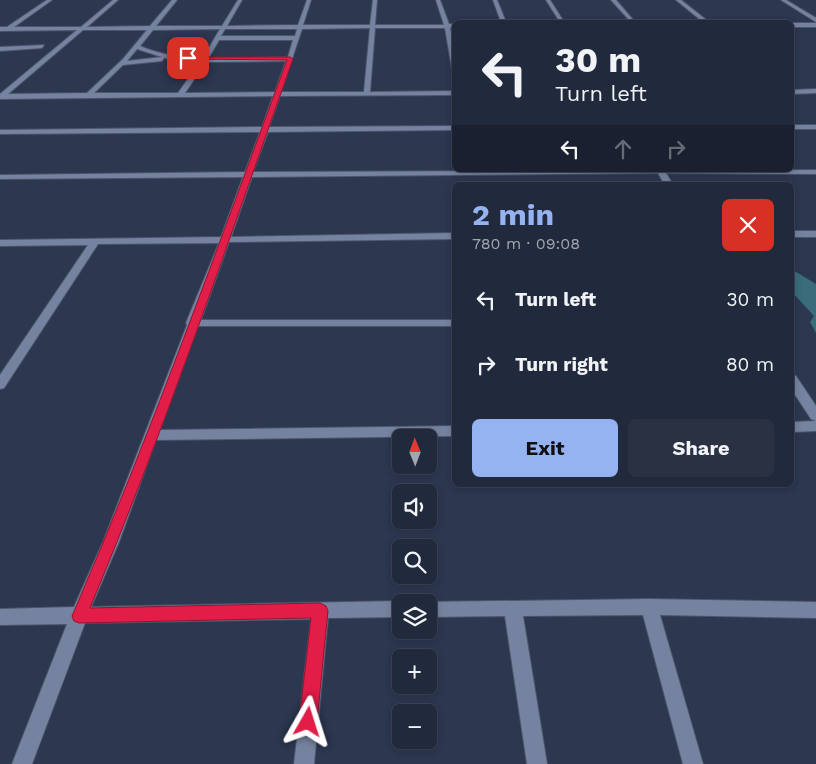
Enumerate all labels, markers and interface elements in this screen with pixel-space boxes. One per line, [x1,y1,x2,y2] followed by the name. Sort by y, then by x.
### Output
[167,37,209,79] pin
[555,39,641,81] text: 30 m
[472,40,537,105] icon: left
[174,44,202,72] icon: arrive
[555,81,647,106] text: Turn left
[556,135,584,163] icon: left
[609,135,637,163] icon: ahead
[662,135,690,163] icon: right
[472,197,554,232] text: 2 min
[722,199,774,251] button: close
[472,234,580,253] text: 780 m · 09:08
[472,286,500,314] icon: left
[515,288,596,311] text: Turn left
[727,288,774,311] text: 30 m
[472,351,500,379] icon: right
[515,353,608,376] text: Turn right
[726,353,774,376] text: 80 m
[472,419,618,477] button: Exit
[628,419,774,477] button: Share
[392,429,438,474] north arrow
[392,429,437,749] map controls
[392,484,437,529] button: sound
[392,539,437,584] button: search
[392,594,437,639] button: layers
[392,649,437,694] button: +
[281,695,333,747] position arrow
[392,704,437,749] button: −

